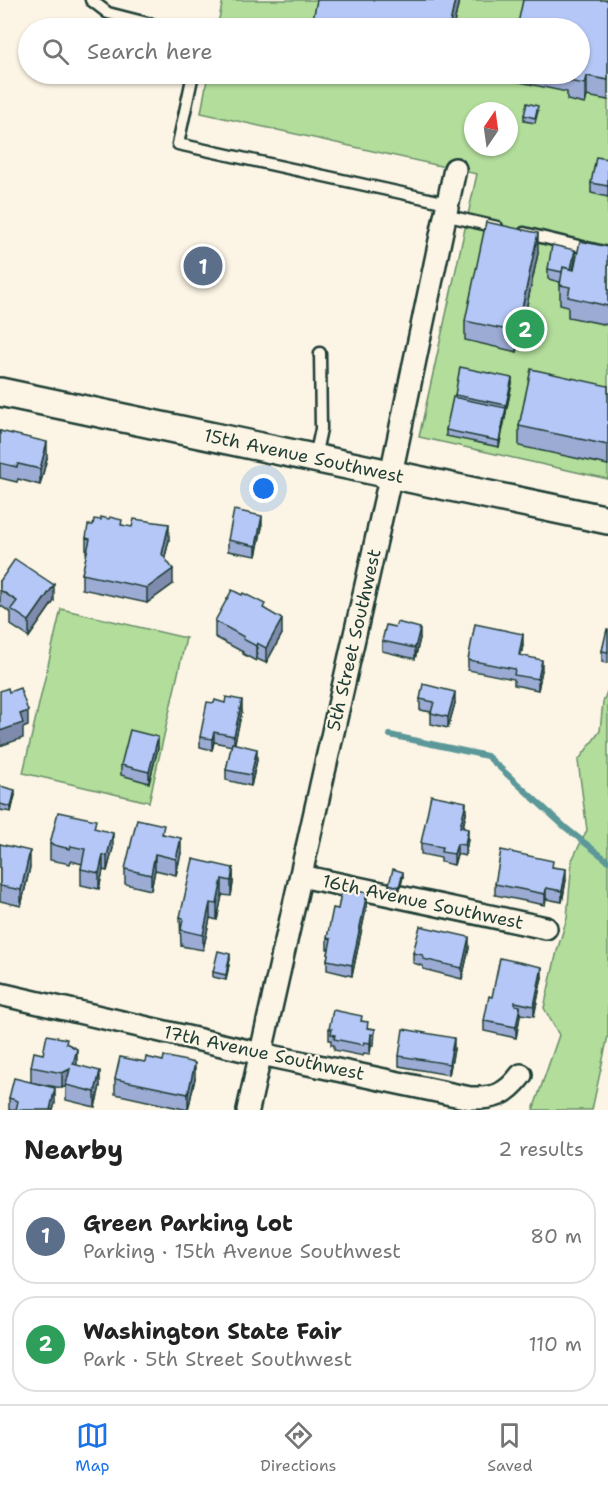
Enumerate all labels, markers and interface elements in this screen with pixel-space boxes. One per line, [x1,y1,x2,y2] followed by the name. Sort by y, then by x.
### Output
[18,18,590,84] search box
[39,35,72,68] icon: search
[87,37,213,66] text: Search here
[464,102,518,156] north arrow
[184,244,222,288] pin: 1
[506,306,544,352] pin: 2
[202,423,406,489] street label: 15th Avenue Southwest
[249,474,278,503] your location
[321,546,387,733] street label: 5th Street Southwest
[320,869,526,935] street label: 16th Avenue Southwest
[161,1020,367,1086] street label: 17th Avenue Southwest
[24,1132,123,1167] text: Nearby
[498,1136,584,1162] text: 2 results
[83,1209,293,1238] text: Green Parking Lot
[41,1223,50,1249] text: 1
[530,1223,582,1249] text: 80 m
[83,1238,401,1264] text: Parking · 15th Avenue Southwest
[83,1317,342,1346] text: Washington State Fair
[39,1331,53,1357] text: 2
[528,1331,582,1357] text: 110 m
[83,1346,352,1372] text: Park · 5th Street Southwest
[75,1419,110,1476] tab: Map
[260,1419,337,1476] tab: Directions
[487,1419,533,1476] tab: Saved

